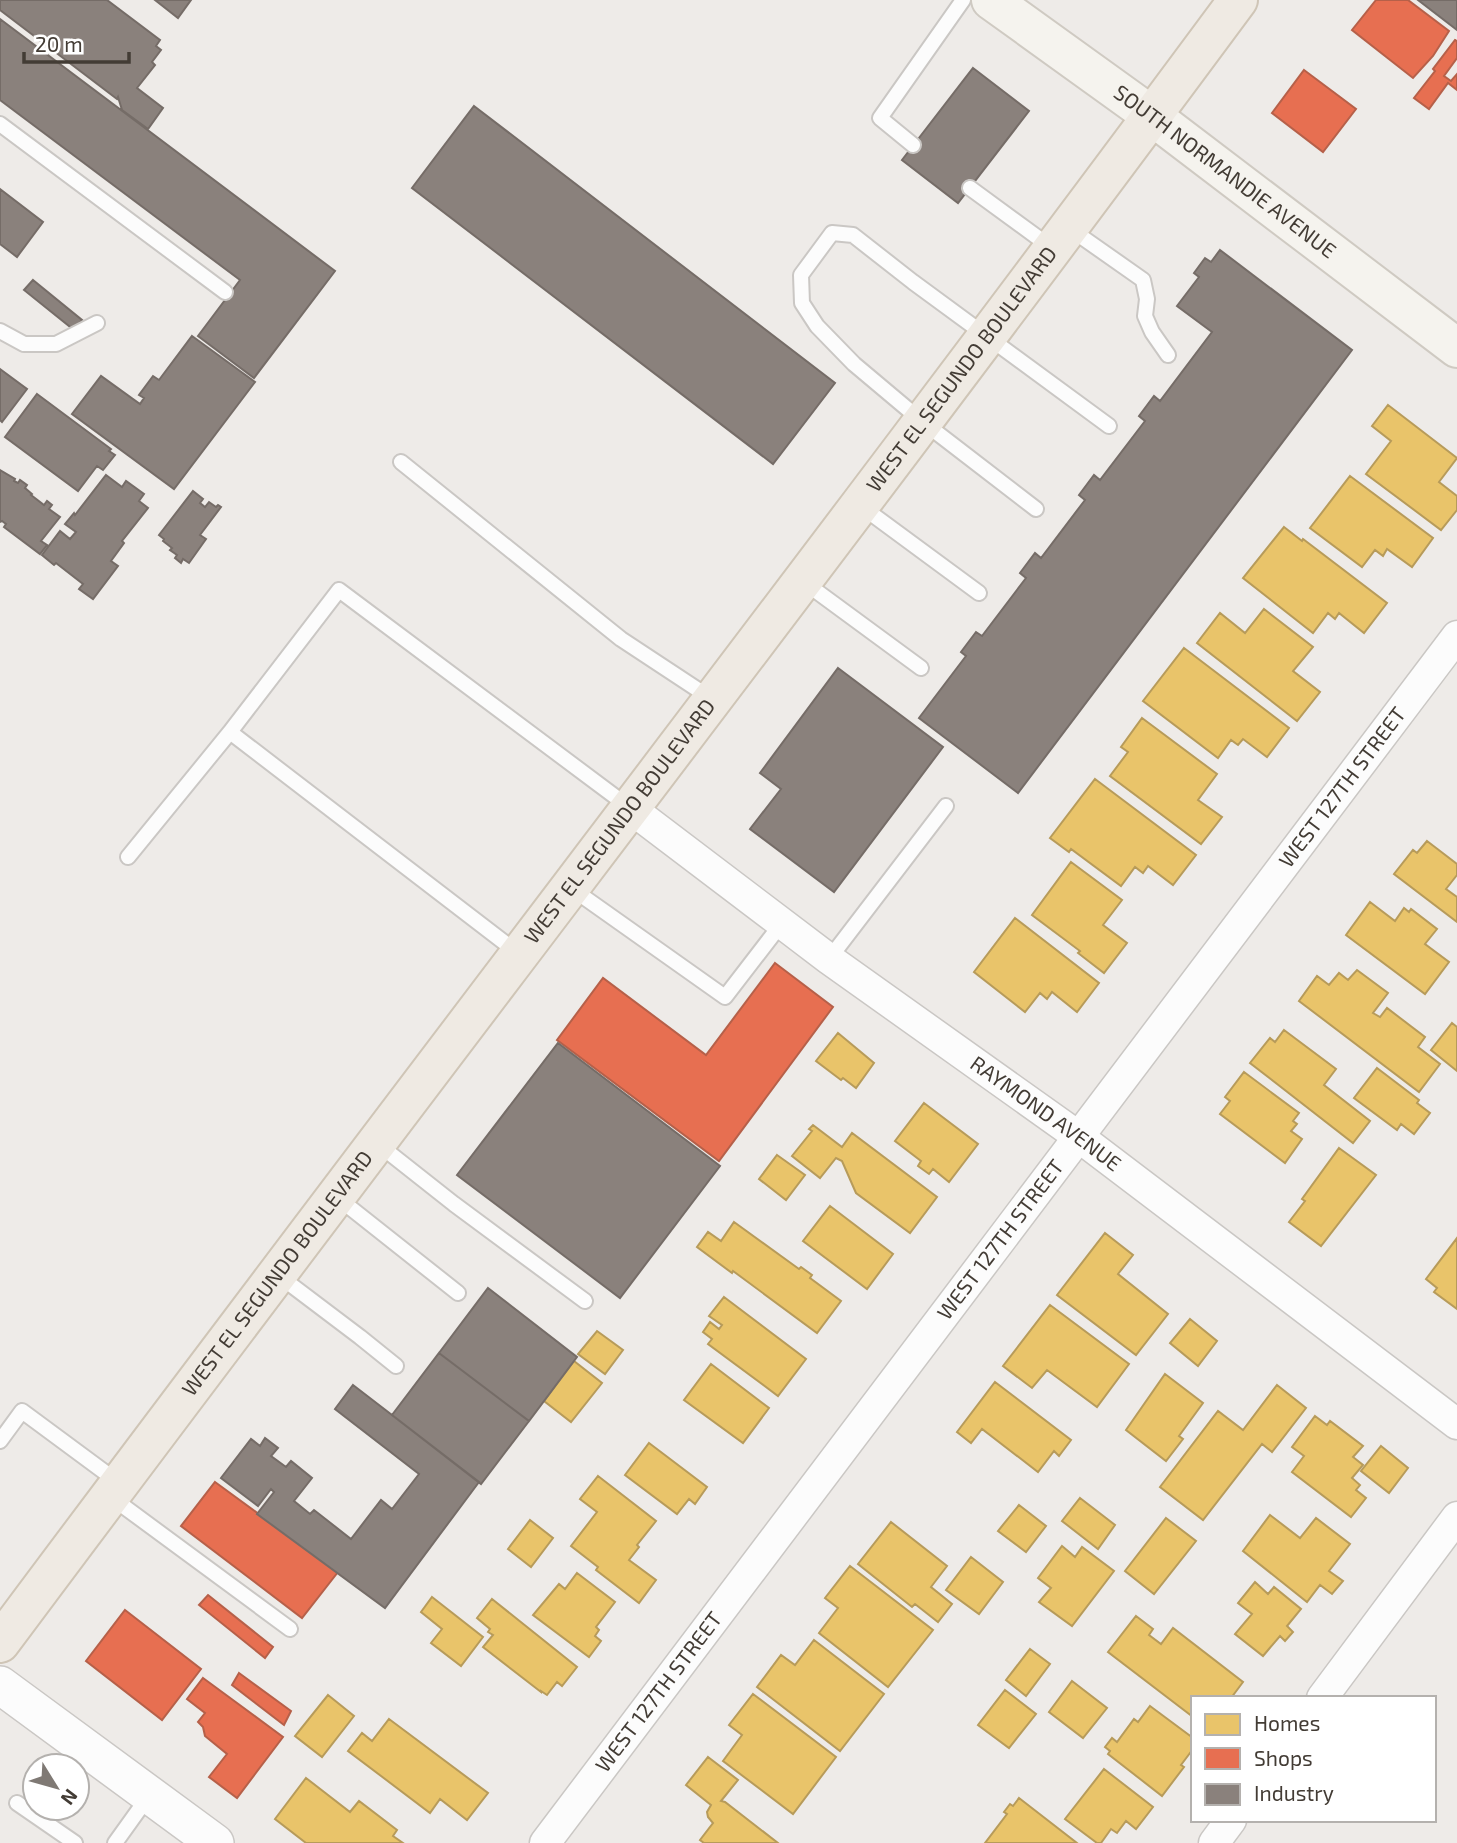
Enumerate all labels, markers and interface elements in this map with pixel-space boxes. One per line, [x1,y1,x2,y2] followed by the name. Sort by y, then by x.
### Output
[24,21,130,65] scale bar
[35,31,83,56] text: 20 m
[1110,79,1342,262] street label: SOUTH NORMANDIE AVENUE
[860,241,1061,496] street label: WEST EL SEGUNDO BOULEVARD
[518,694,719,948] street label: WEST EL SEGUNDO BOULEVARD
[1273,701,1410,872] street label: WEST 127TH STREET
[966,1050,1127,1175] street label: RAYMOND AVENUE
[176,1145,377,1400] street label: WEST EL SEGUNDO BOULEVARD
[931,1154,1068,1324] street label: WEST 127TH STREET
[589,1606,726,1776] street label: WEST 127TH STREET
[1191,1696,1436,1822] legend
[1254,1710,1320,1735] text: Homes
[1254,1745,1313,1770] text: Shops
[21,1752,91,1822] north arrow
[1254,1780,1334,1805] text: Industry
[57,1785,83,1810] text: N

